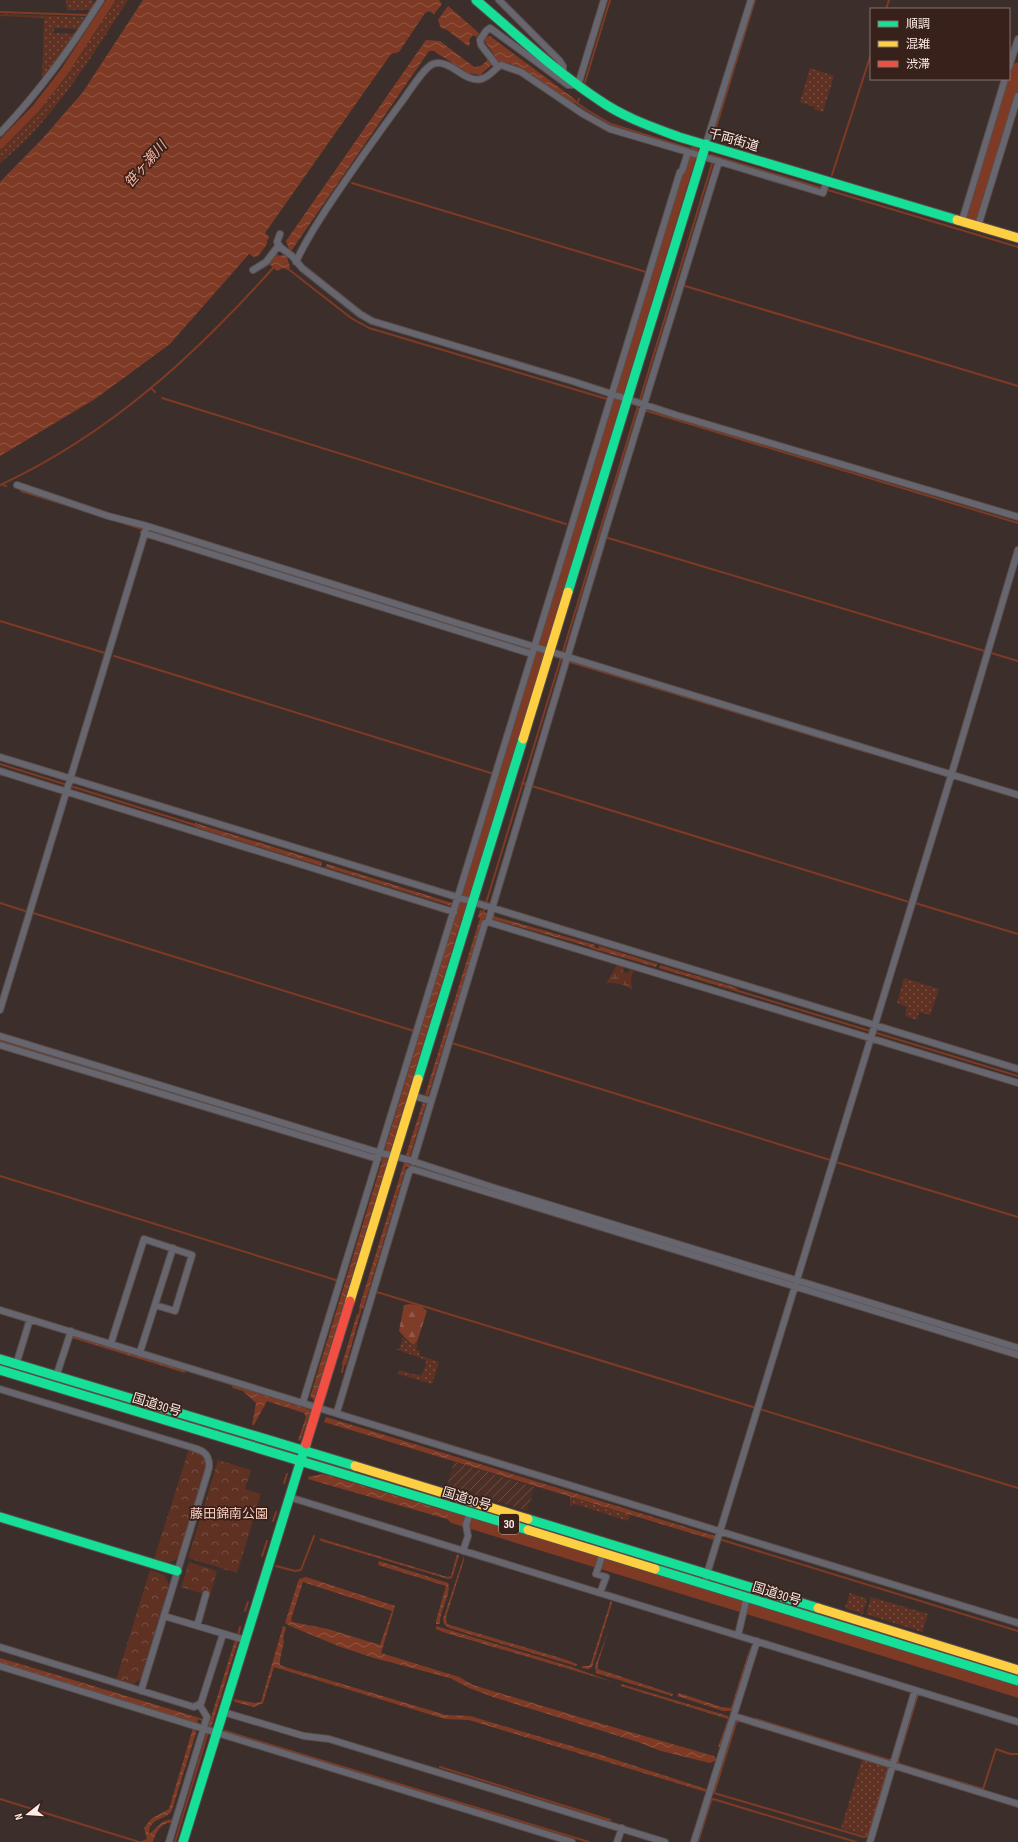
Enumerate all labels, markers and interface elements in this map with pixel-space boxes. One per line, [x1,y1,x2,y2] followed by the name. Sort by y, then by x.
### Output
[870,8,1010,80] legend
[906,17,930,32] text: 順調
[906,37,930,52] text: 混雑
[906,57,930,72] text: 渋滞
[707,125,761,155] street label: 千両街道
[121,136,171,191] water label: 笹ヶ瀬川
[130,1390,183,1420] street label: 国道30号
[440,1484,493,1514] street label: 国道30号
[190,1506,268,1522] park label: 藤田錦南公園
[499,1514,519,1534] road number: 30
[750,1579,803,1609] street label: 国道30号
[8,1794,48,1834] north arrow
[12,1812,26,1821] text: N

